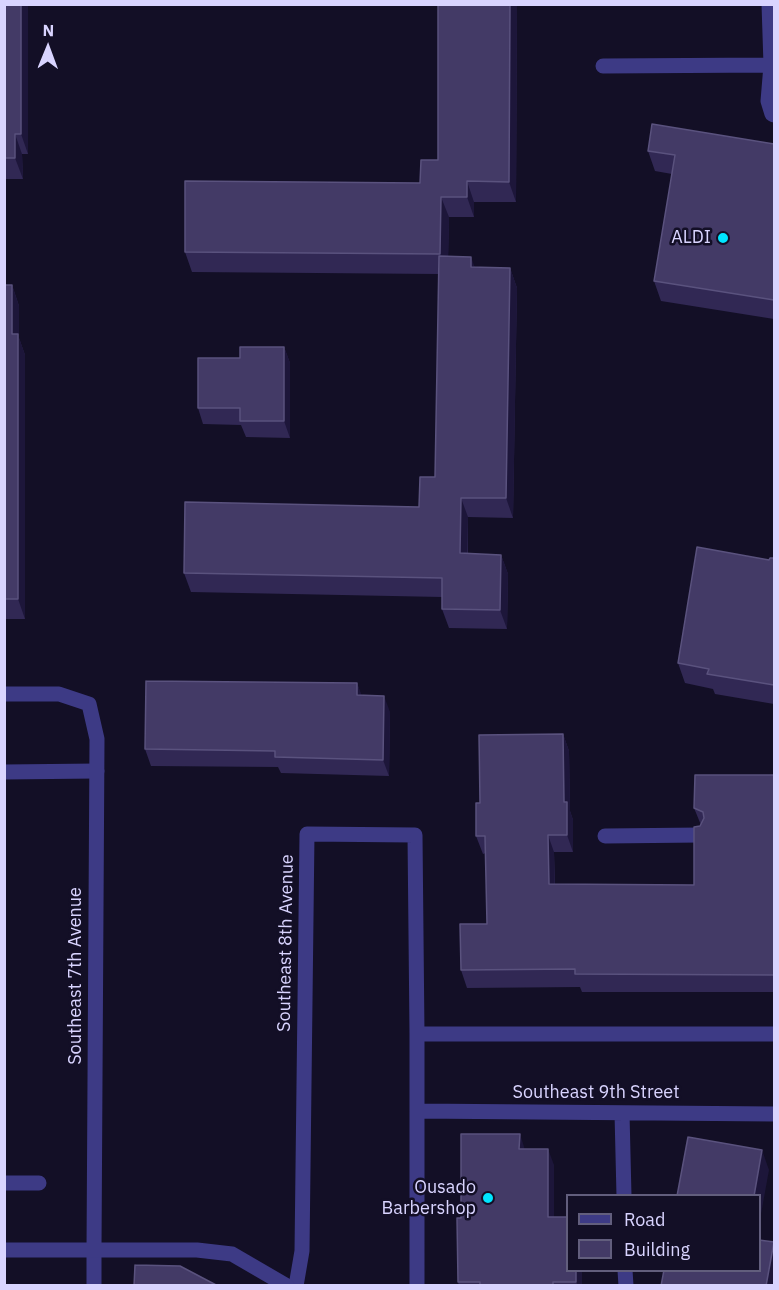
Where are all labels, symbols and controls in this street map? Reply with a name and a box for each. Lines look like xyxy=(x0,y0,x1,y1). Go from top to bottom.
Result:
north arrow xyxy=(18,18,78,78)
text: N xyxy=(42,20,54,40)
place label: ALDI xyxy=(671,227,711,249)
marker: ALDI xyxy=(716,231,730,245)
street label: Southeast 8th Avenue xyxy=(274,854,298,1032)
street label: Southeast 7th Avenue xyxy=(65,887,87,1065)
street label: Southeast 9th Street xyxy=(513,1082,679,1104)
place label: Ousado Barbershop xyxy=(382,1177,476,1220)
marker: Ousado Barbershop xyxy=(481,1191,495,1205)
legend xyxy=(566,1194,761,1272)
text: Road xyxy=(624,1208,665,1231)
text: Building xyxy=(624,1238,690,1261)

